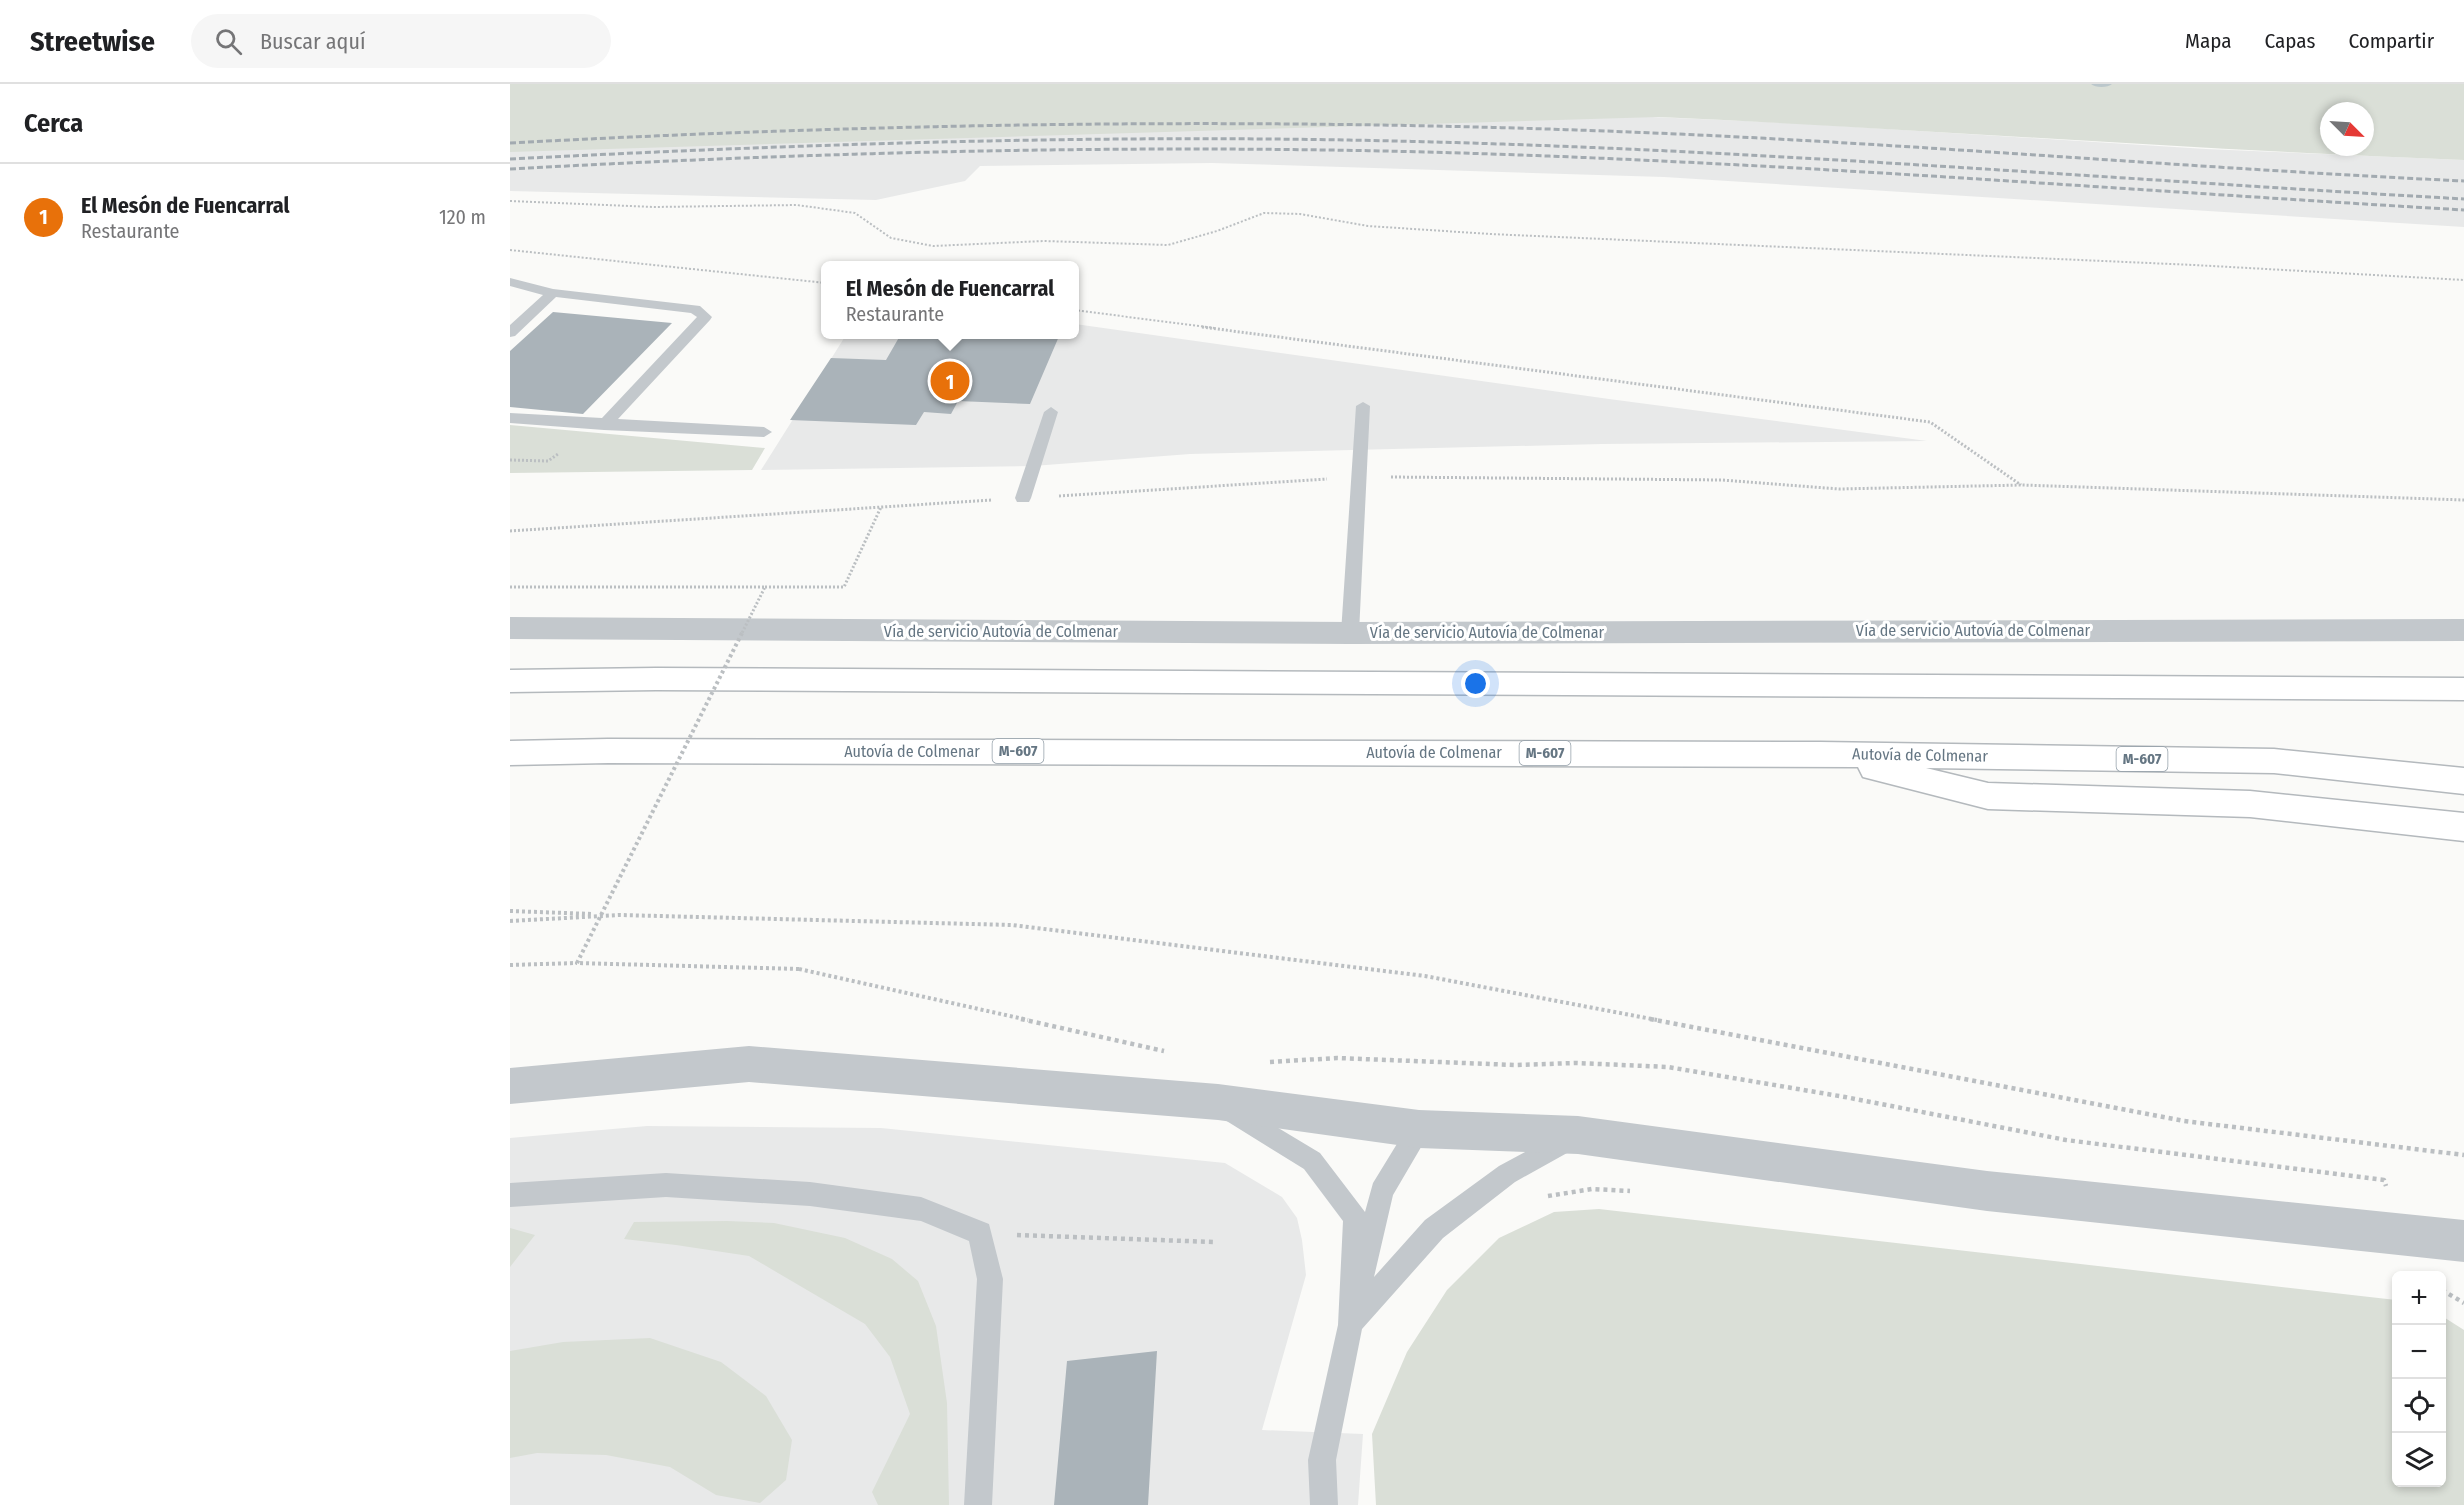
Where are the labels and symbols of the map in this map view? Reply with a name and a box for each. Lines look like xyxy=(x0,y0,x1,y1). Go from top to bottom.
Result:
north arrow xyxy=(2320,102,2374,156)
pin: 1 xyxy=(930,358,970,404)
street label: Vía de servicio Autovía de Colmenar xyxy=(1856,621,2091,640)
street label: Vía de servicio Autovía de Colmenar xyxy=(884,622,1119,641)
street label: Vía de servicio Autovía de Colmenar xyxy=(1370,623,1605,642)
your location xyxy=(1461,669,1490,698)
road number: M-607 xyxy=(992,739,1044,763)
road number: M-607 xyxy=(1520,741,1570,765)
street label: Autovía de Colmenar xyxy=(844,742,980,761)
street label: Autovía de Colmenar xyxy=(1366,743,1502,762)
street label: Autovía de Colmenar xyxy=(1852,744,1988,766)
road number: M-607 xyxy=(2116,747,2168,771)

